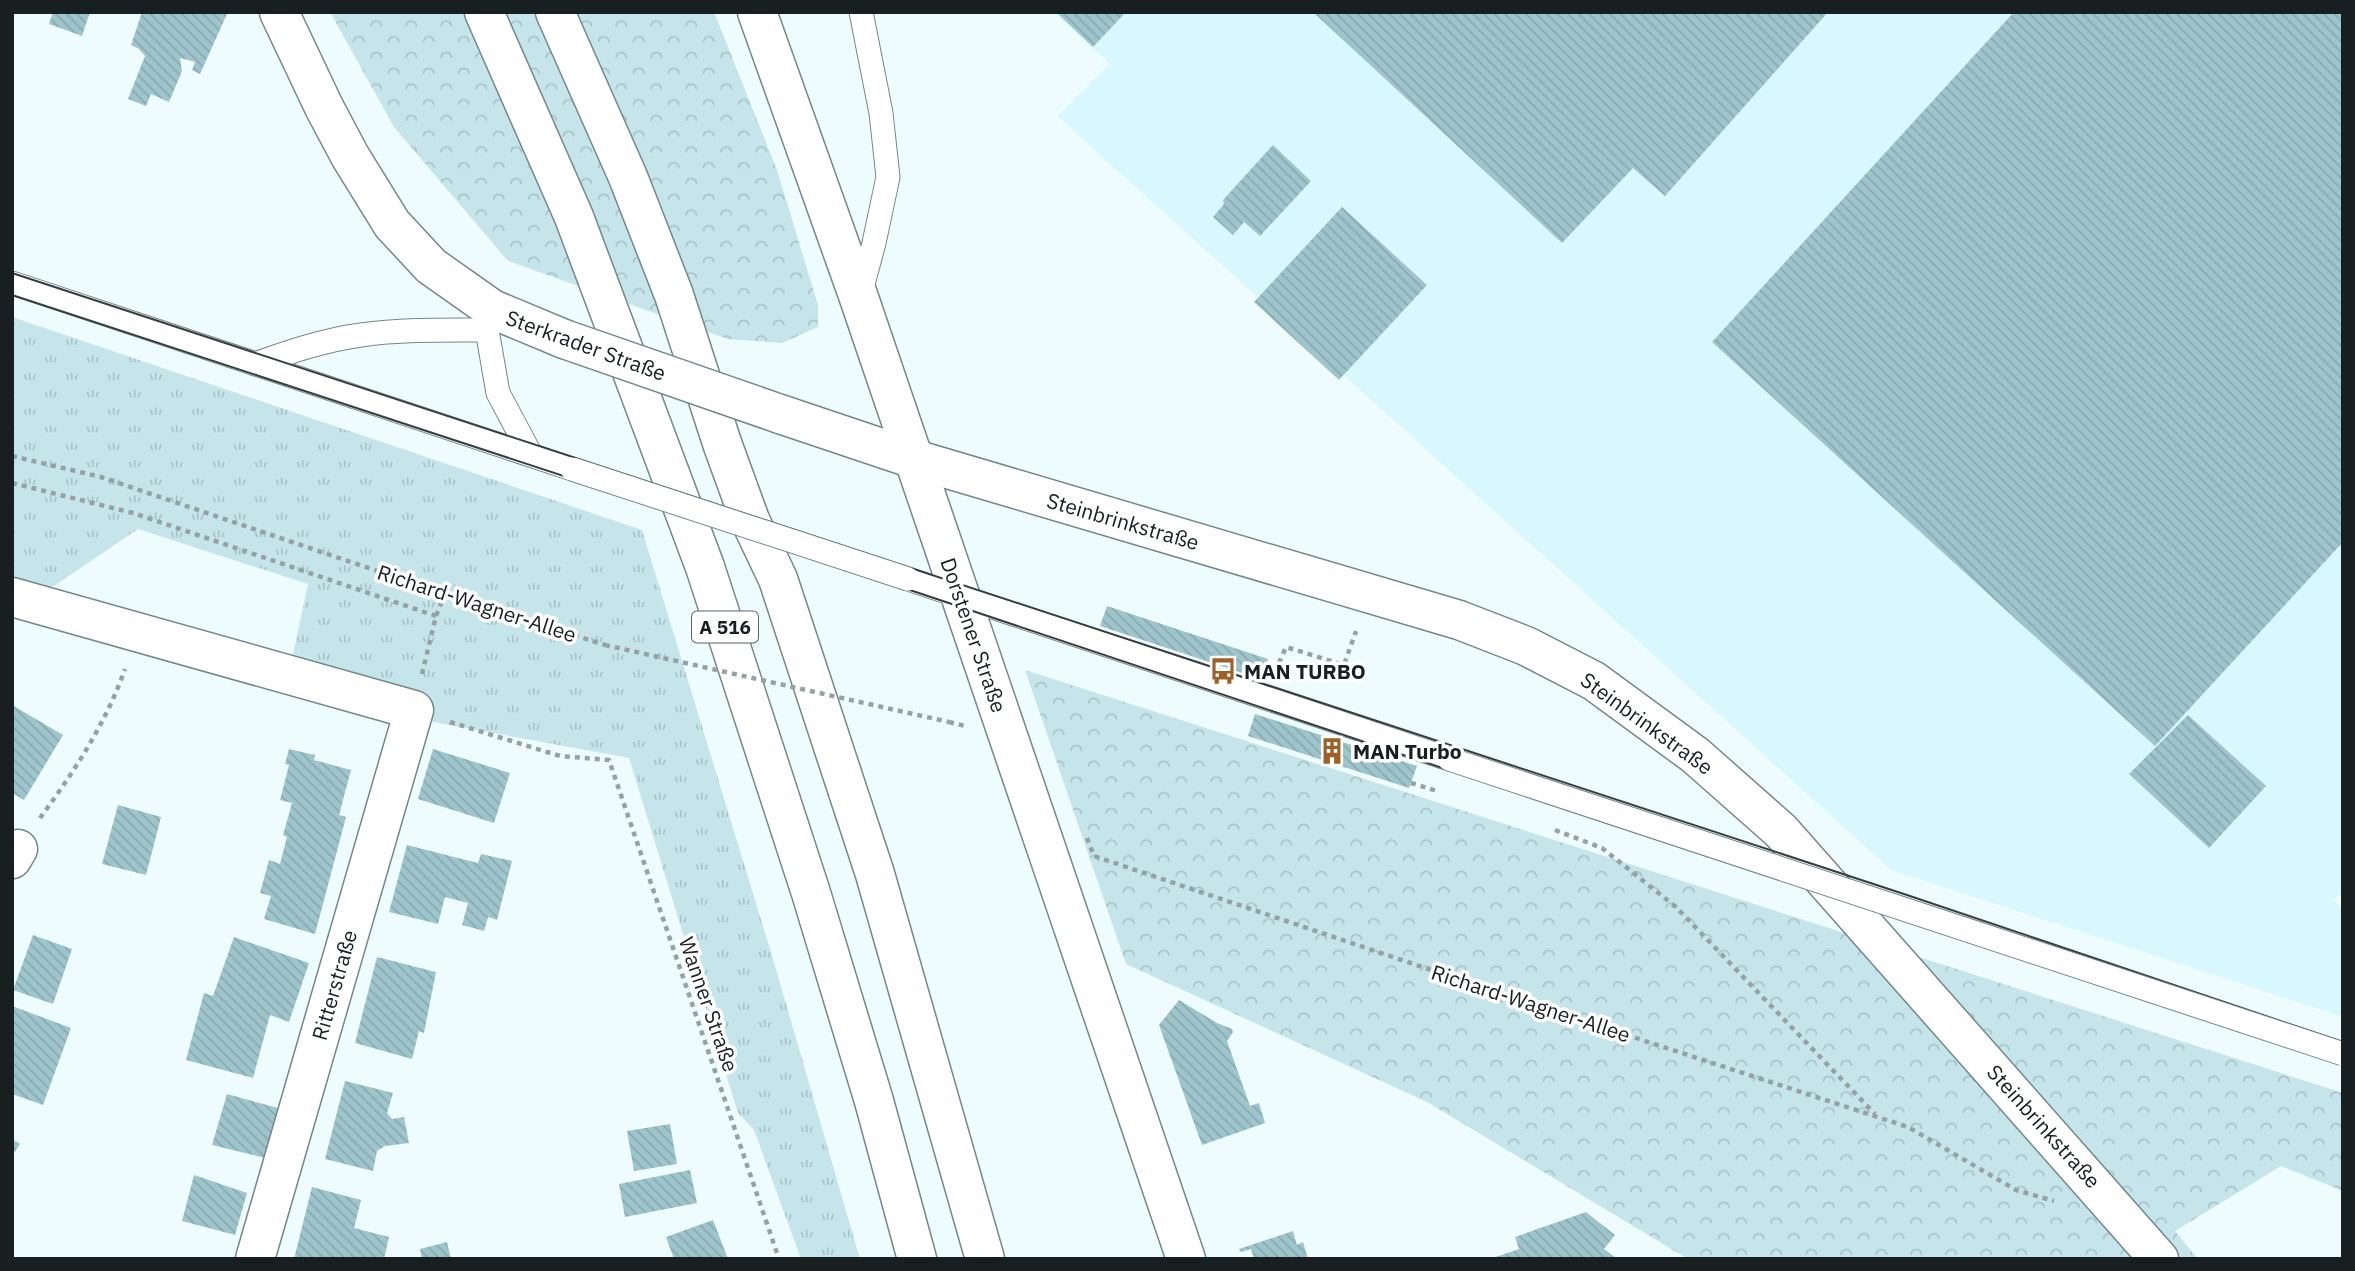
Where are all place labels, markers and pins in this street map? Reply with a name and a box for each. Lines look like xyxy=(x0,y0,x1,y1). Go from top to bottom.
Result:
bus stop icon: MAN TURBO xyxy=(1208,656,1238,686)
place label: MAN TURBO xyxy=(1244,657,1366,685)
building icon: MAN Turbo xyxy=(1317,736,1347,766)
place label: MAN Turbo xyxy=(1353,737,1462,765)

